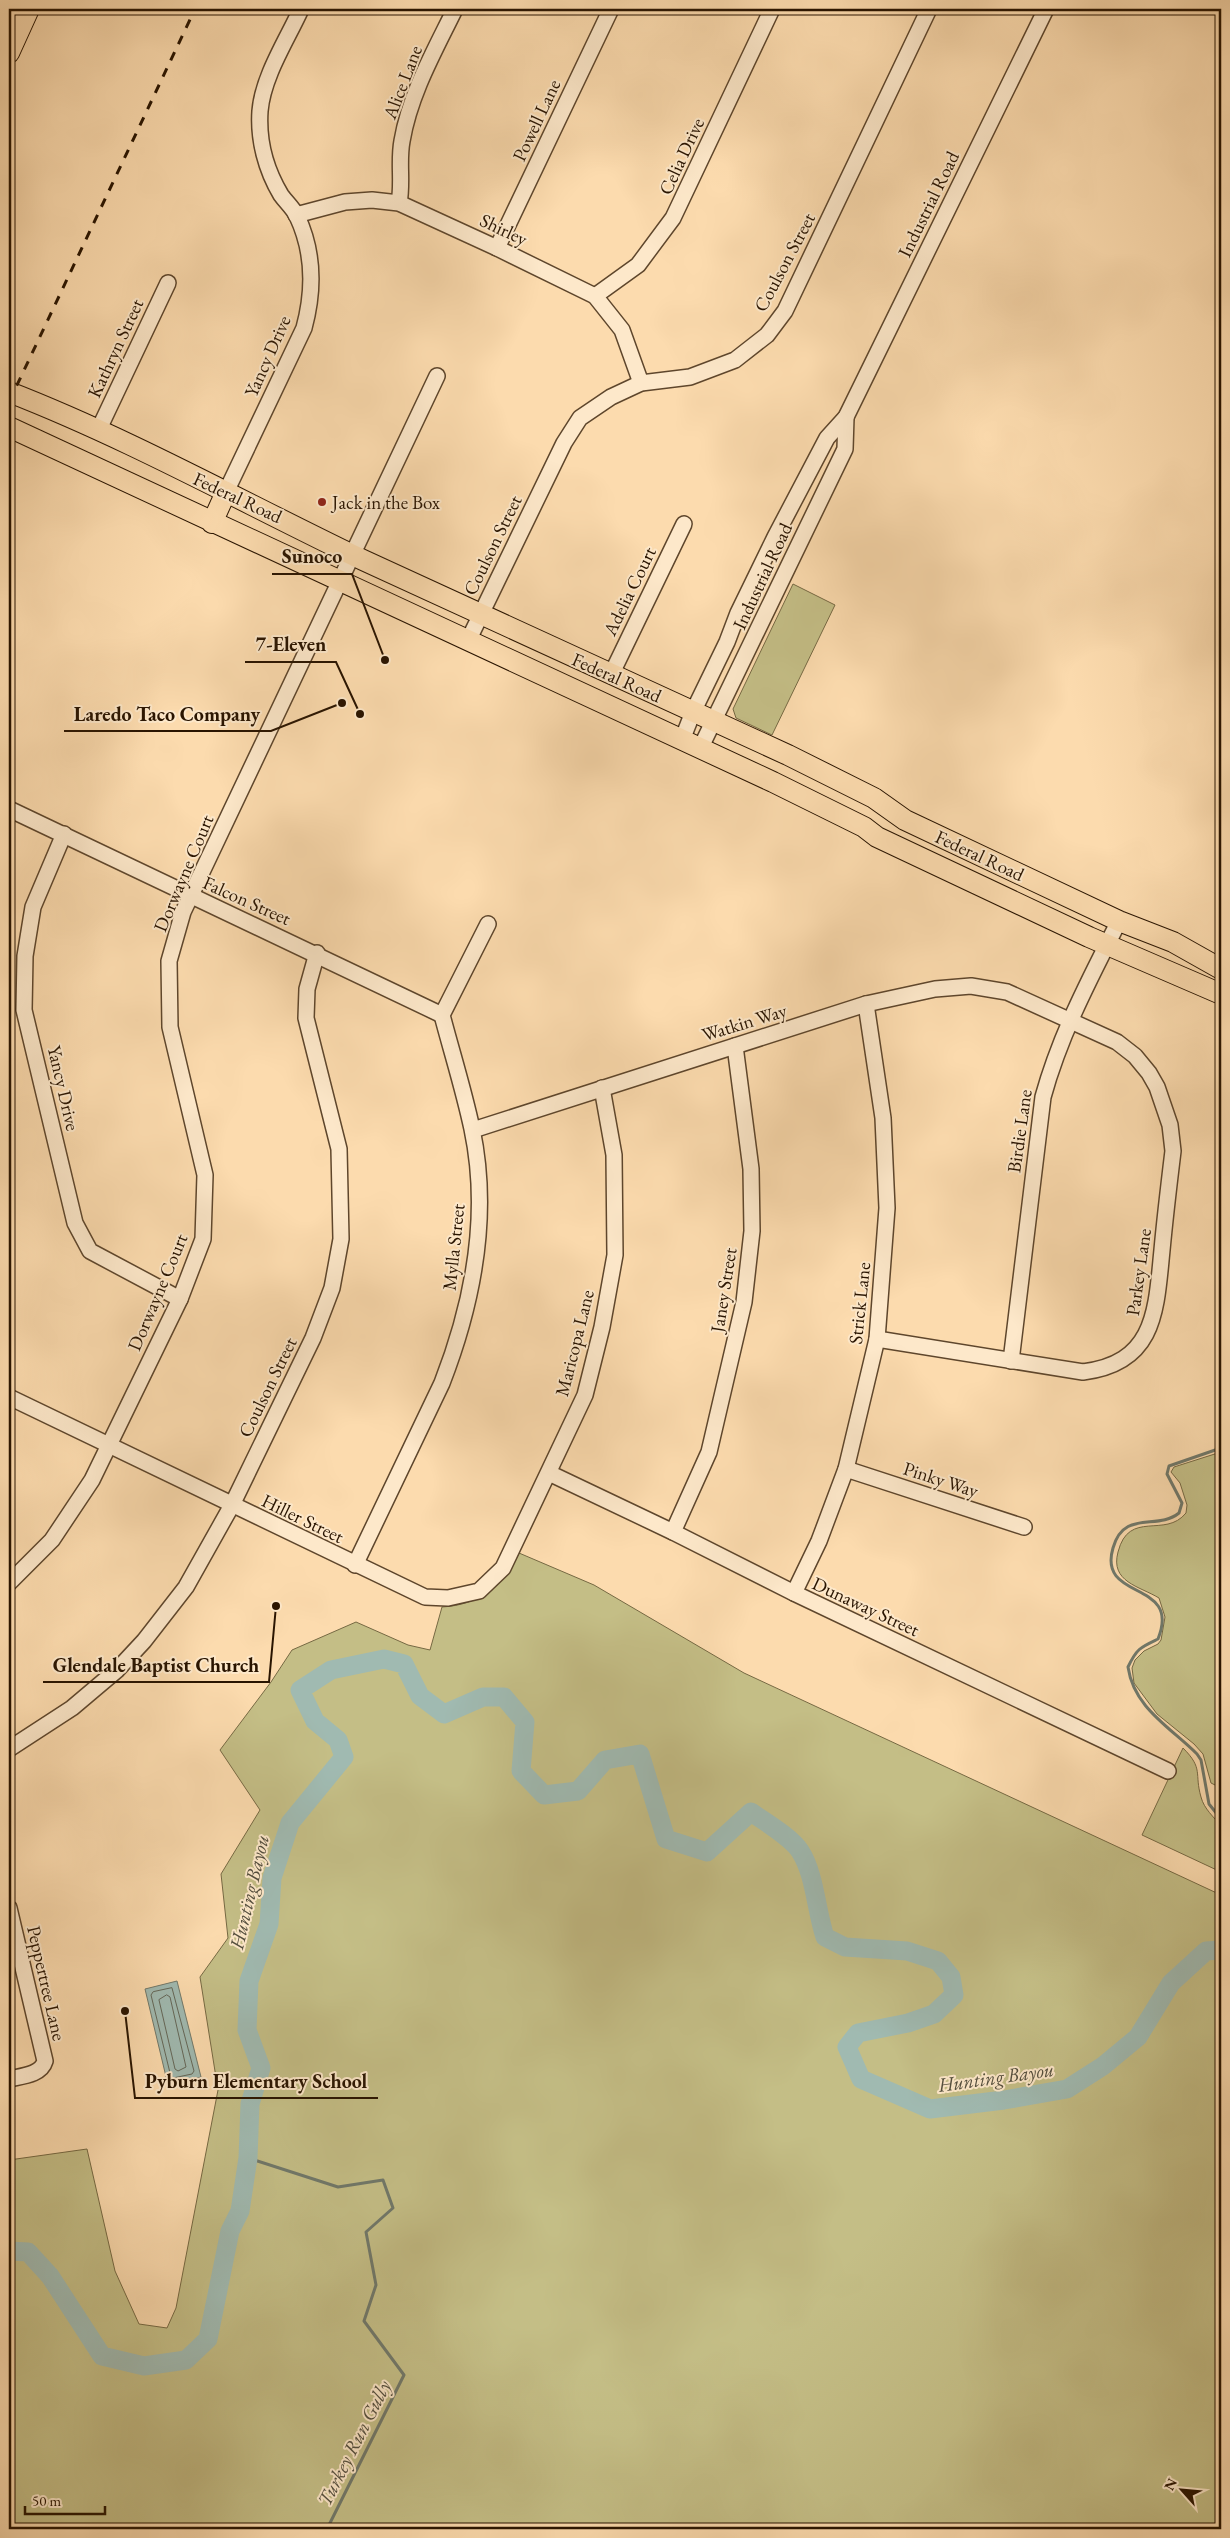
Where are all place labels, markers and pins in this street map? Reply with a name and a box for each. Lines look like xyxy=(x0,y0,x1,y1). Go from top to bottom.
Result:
place label: Jack in the Box xyxy=(330,490,441,515)
marker: Jack in the Box xyxy=(316,496,328,508)
callout: Sunoco xyxy=(272,539,352,574)
callout: 7-Eleven xyxy=(245,627,336,662)
callout: Laredo Taco Company xyxy=(64,696,271,731)
callout: Glendale Baptist Church xyxy=(43,1647,269,1682)
callout: Pyburn Elementary School xyxy=(135,2063,378,2098)

